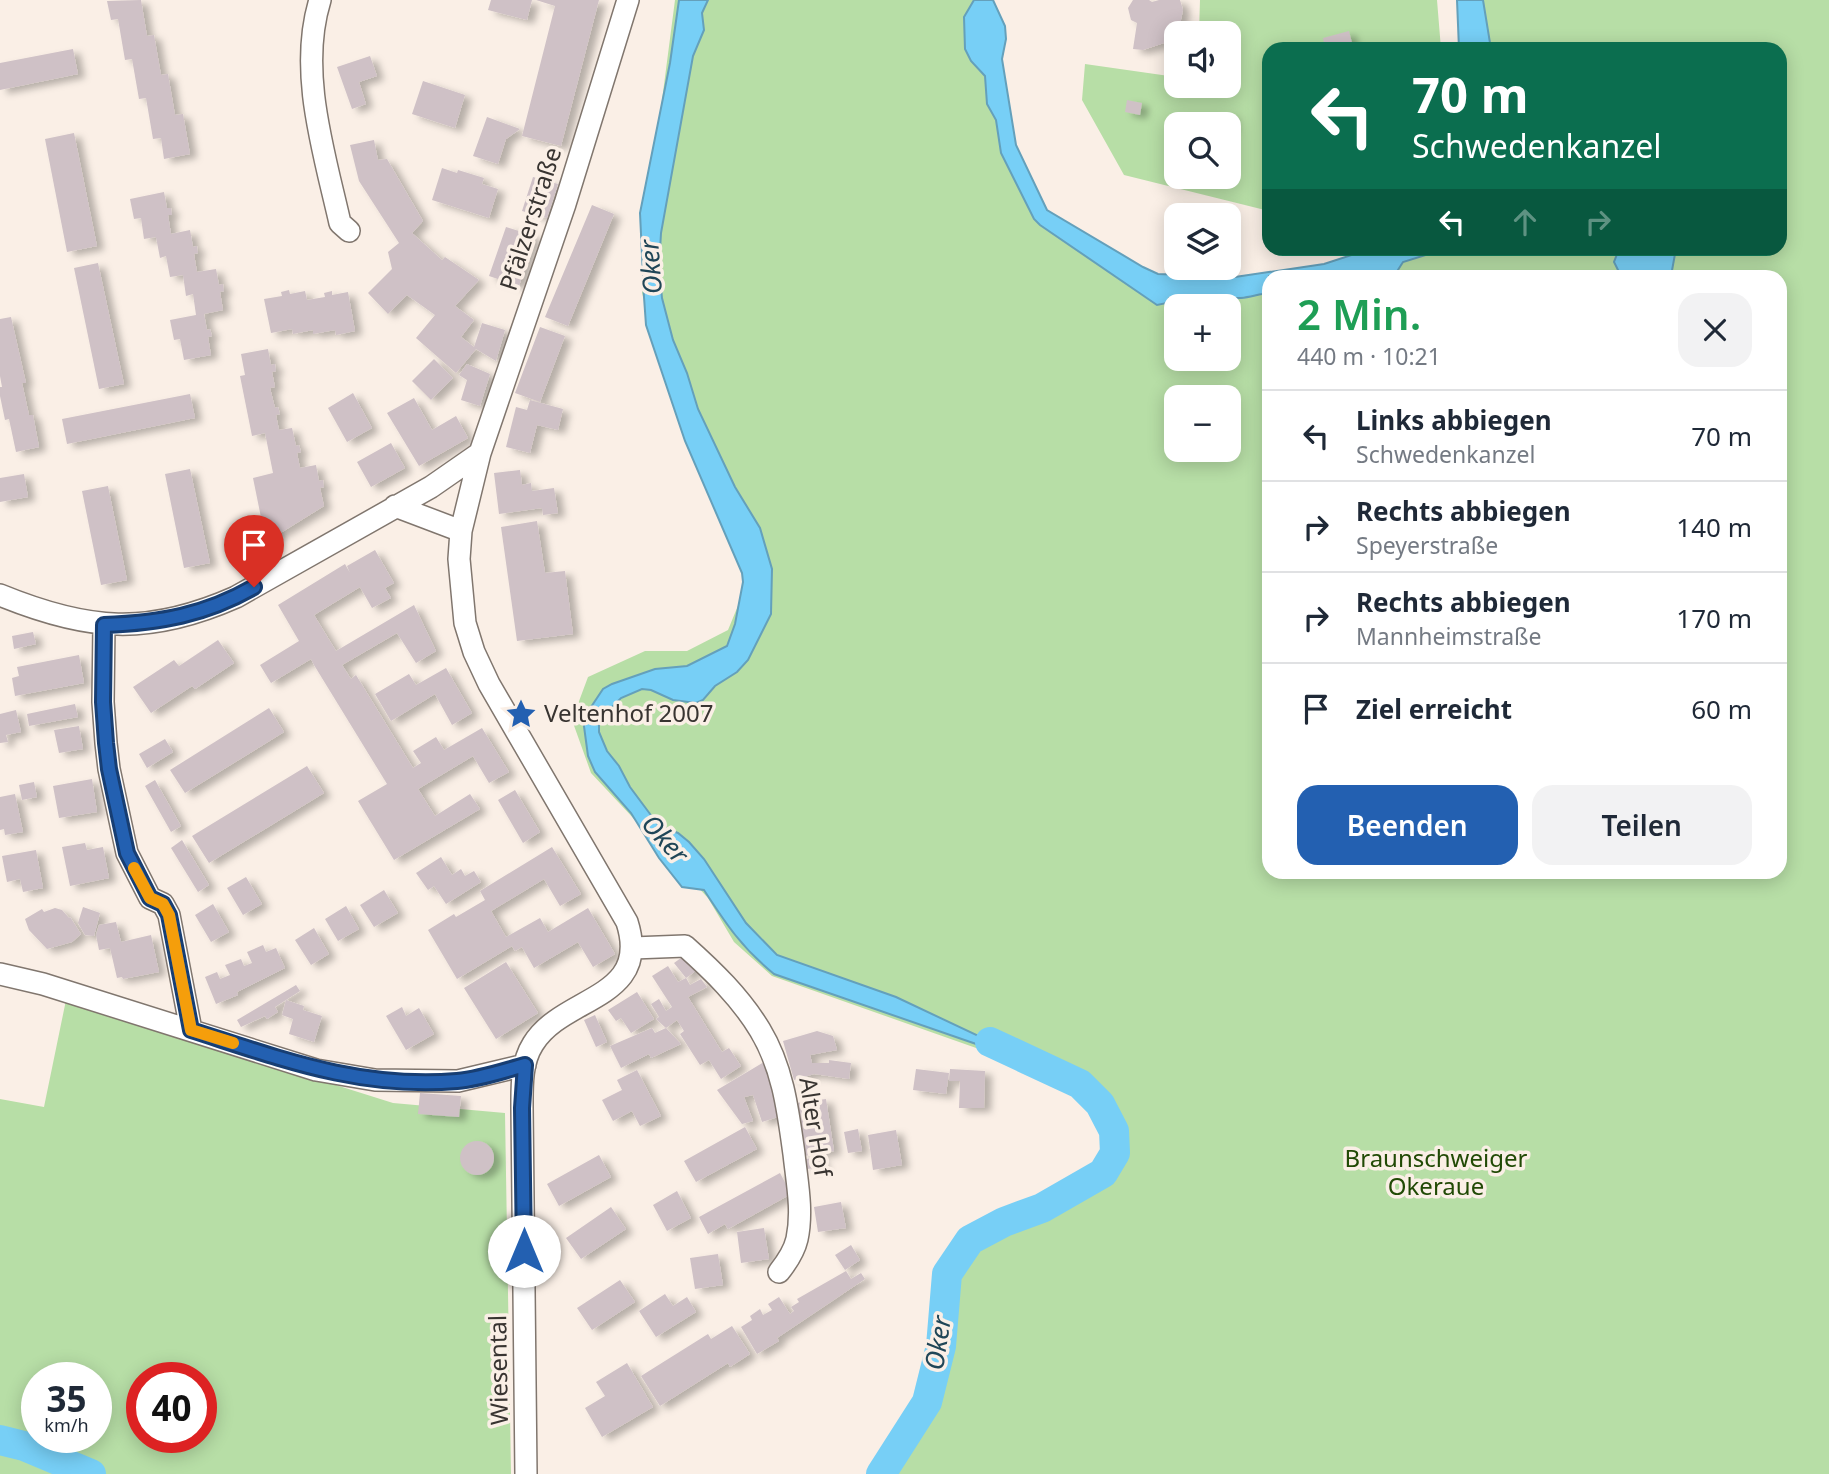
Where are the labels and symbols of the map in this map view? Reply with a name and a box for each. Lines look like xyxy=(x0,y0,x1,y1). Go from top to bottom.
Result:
street label: Pfälzerstraße xyxy=(491,143,568,294)
water label: Oker xyxy=(630,237,670,295)
pin xyxy=(224,515,284,587)
place label: Veltenhof 2007 xyxy=(544,696,713,729)
place icon: Veltenhof 2007 xyxy=(504,697,538,731)
water label: Oker xyxy=(634,806,698,872)
street label: Alter Hof xyxy=(792,1075,841,1181)
park label: Braunschweiger Okeraue xyxy=(1345,1141,1527,1202)
position arrow xyxy=(487,1214,561,1288)
water label: Oker xyxy=(915,1312,959,1373)
street label: Wiesental xyxy=(480,1315,515,1425)
speed limit sign: 40 xyxy=(126,1362,217,1453)

